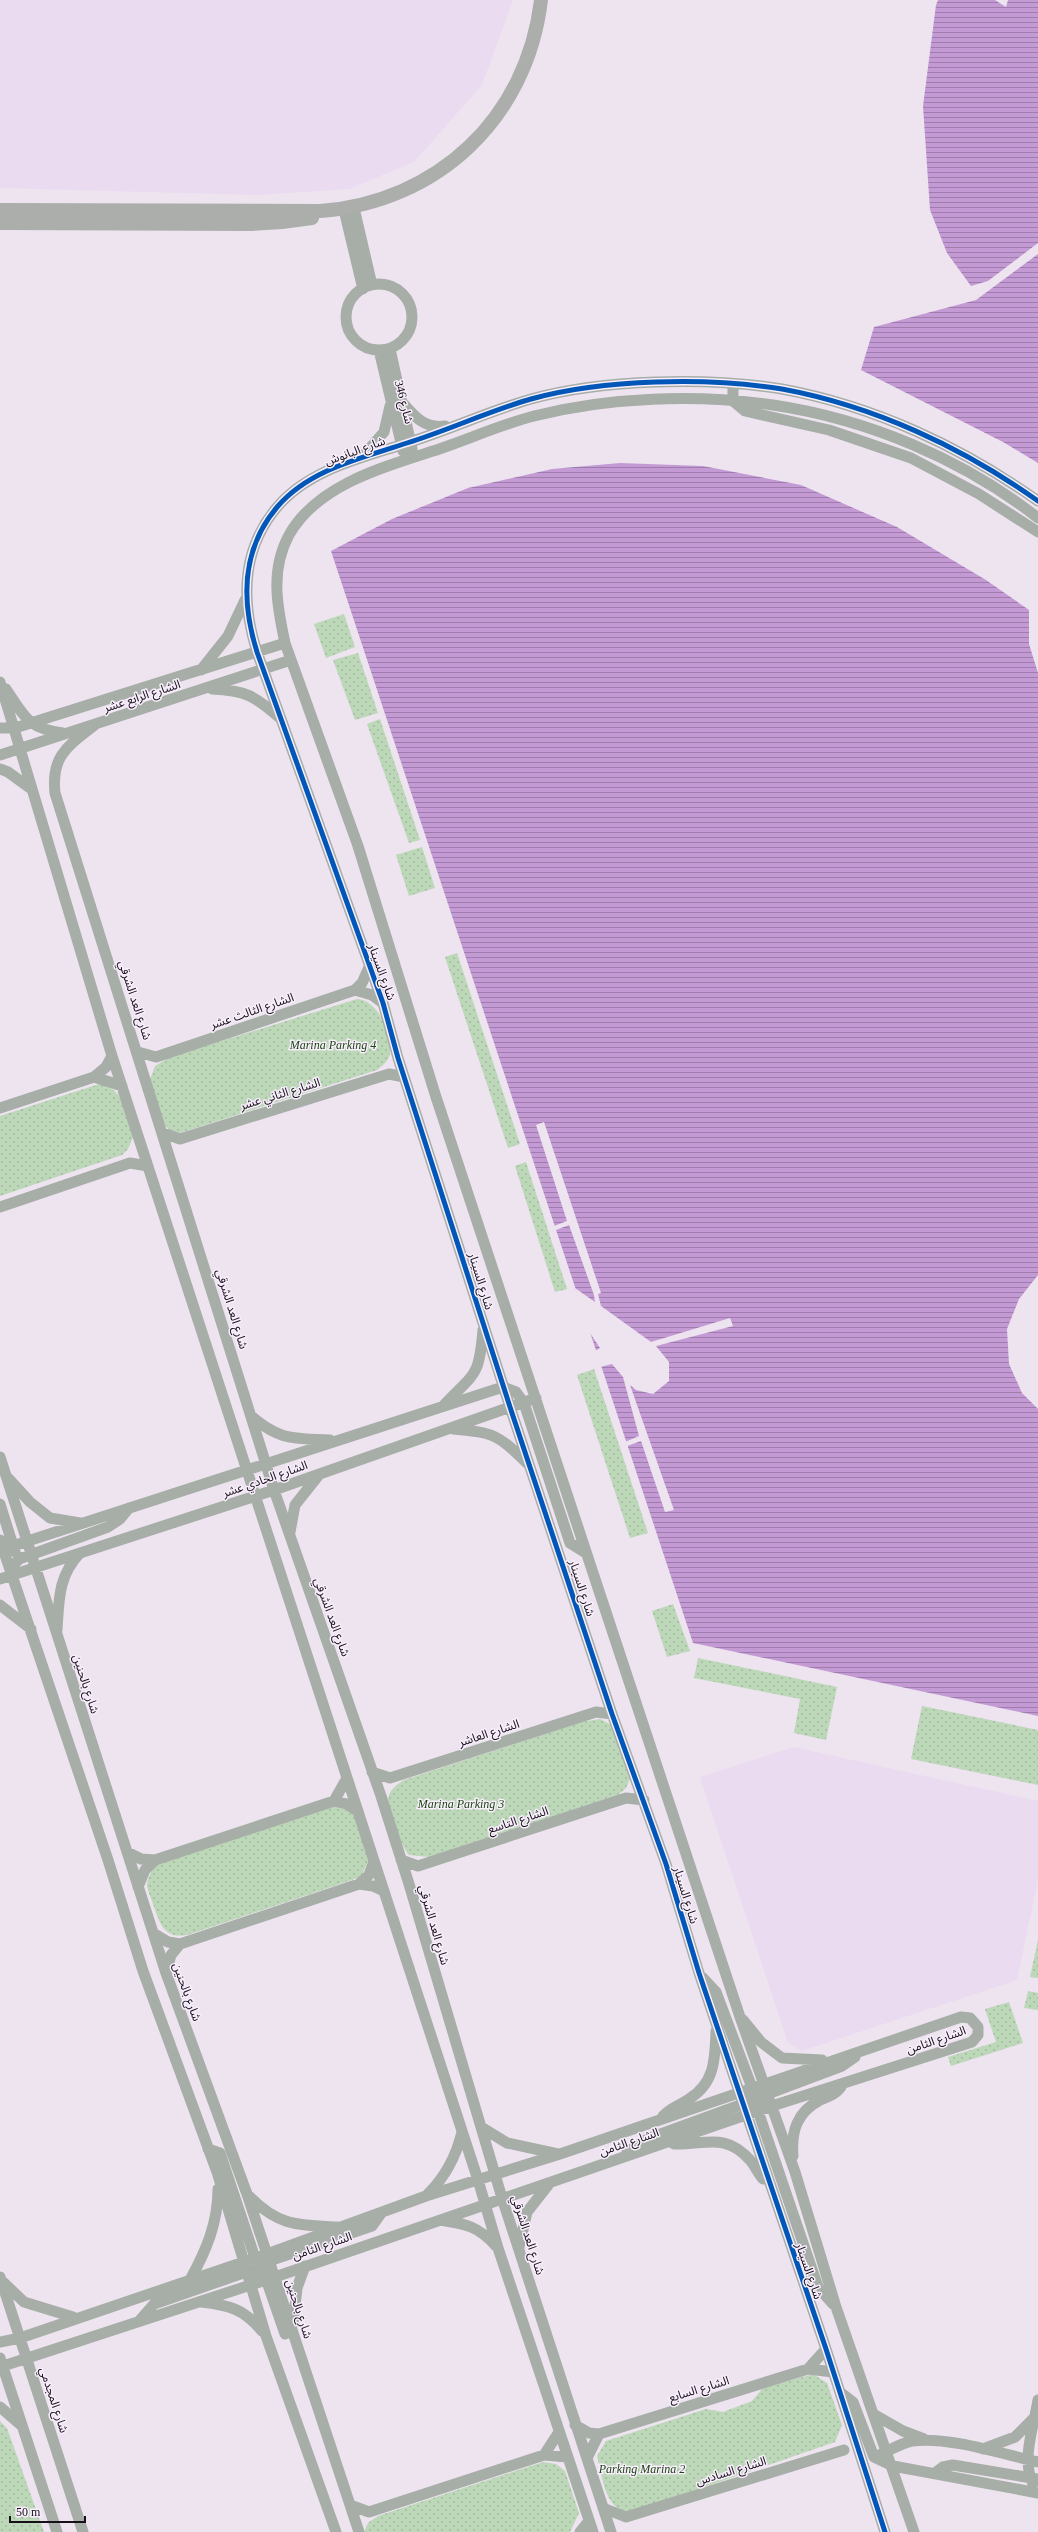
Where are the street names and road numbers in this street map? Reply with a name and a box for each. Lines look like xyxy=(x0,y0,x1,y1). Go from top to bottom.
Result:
street label: شارع 346 xyxy=(390,379,416,426)
street label: شارع البانوش xyxy=(323,434,388,470)
street label: الشارع الرابع عشر xyxy=(101,677,183,717)
street label: شارع السينار xyxy=(363,941,399,1003)
street label: شارع العد الشرقي xyxy=(113,958,154,1042)
street label: الشارع الثالث عشر xyxy=(207,990,296,1034)
street label: الشارع الثاني عشر xyxy=(237,1075,323,1116)
street label: شارع السينار xyxy=(463,1250,496,1312)
street label: شارع العد الشرقي xyxy=(211,1267,251,1351)
street label: الشارع الحادي عشر xyxy=(220,1458,310,1503)
street label: شارع السينار xyxy=(564,1557,598,1619)
street label: شارع العد الشرقي xyxy=(309,1576,353,1659)
street label: شارع بالحنين xyxy=(68,1653,102,1716)
street label: الشارع العاشر xyxy=(456,1717,522,1752)
street label: الشارع التاسع xyxy=(486,1804,551,1838)
street label: شارع السينار xyxy=(668,1864,701,1926)
street label: شارع العد الشرقي xyxy=(413,1883,452,1967)
street label: شارع بالحنين xyxy=(168,1961,204,2024)
street label: الشارع الثامن xyxy=(904,2023,968,2059)
street label: الشارع الثامن xyxy=(597,2125,661,2161)
street label: شارع العد الشرقي xyxy=(506,2193,547,2277)
street label: الشارع الثامن xyxy=(290,2229,354,2265)
street label: شارع السينار xyxy=(791,2240,825,2302)
street label: شارع بالحنين xyxy=(281,2278,315,2341)
street label: شارع المجدمي xyxy=(34,2365,71,2436)
street label: الشارع السابع xyxy=(667,2373,732,2407)
street label: الشارع السادس xyxy=(694,2454,769,2490)

